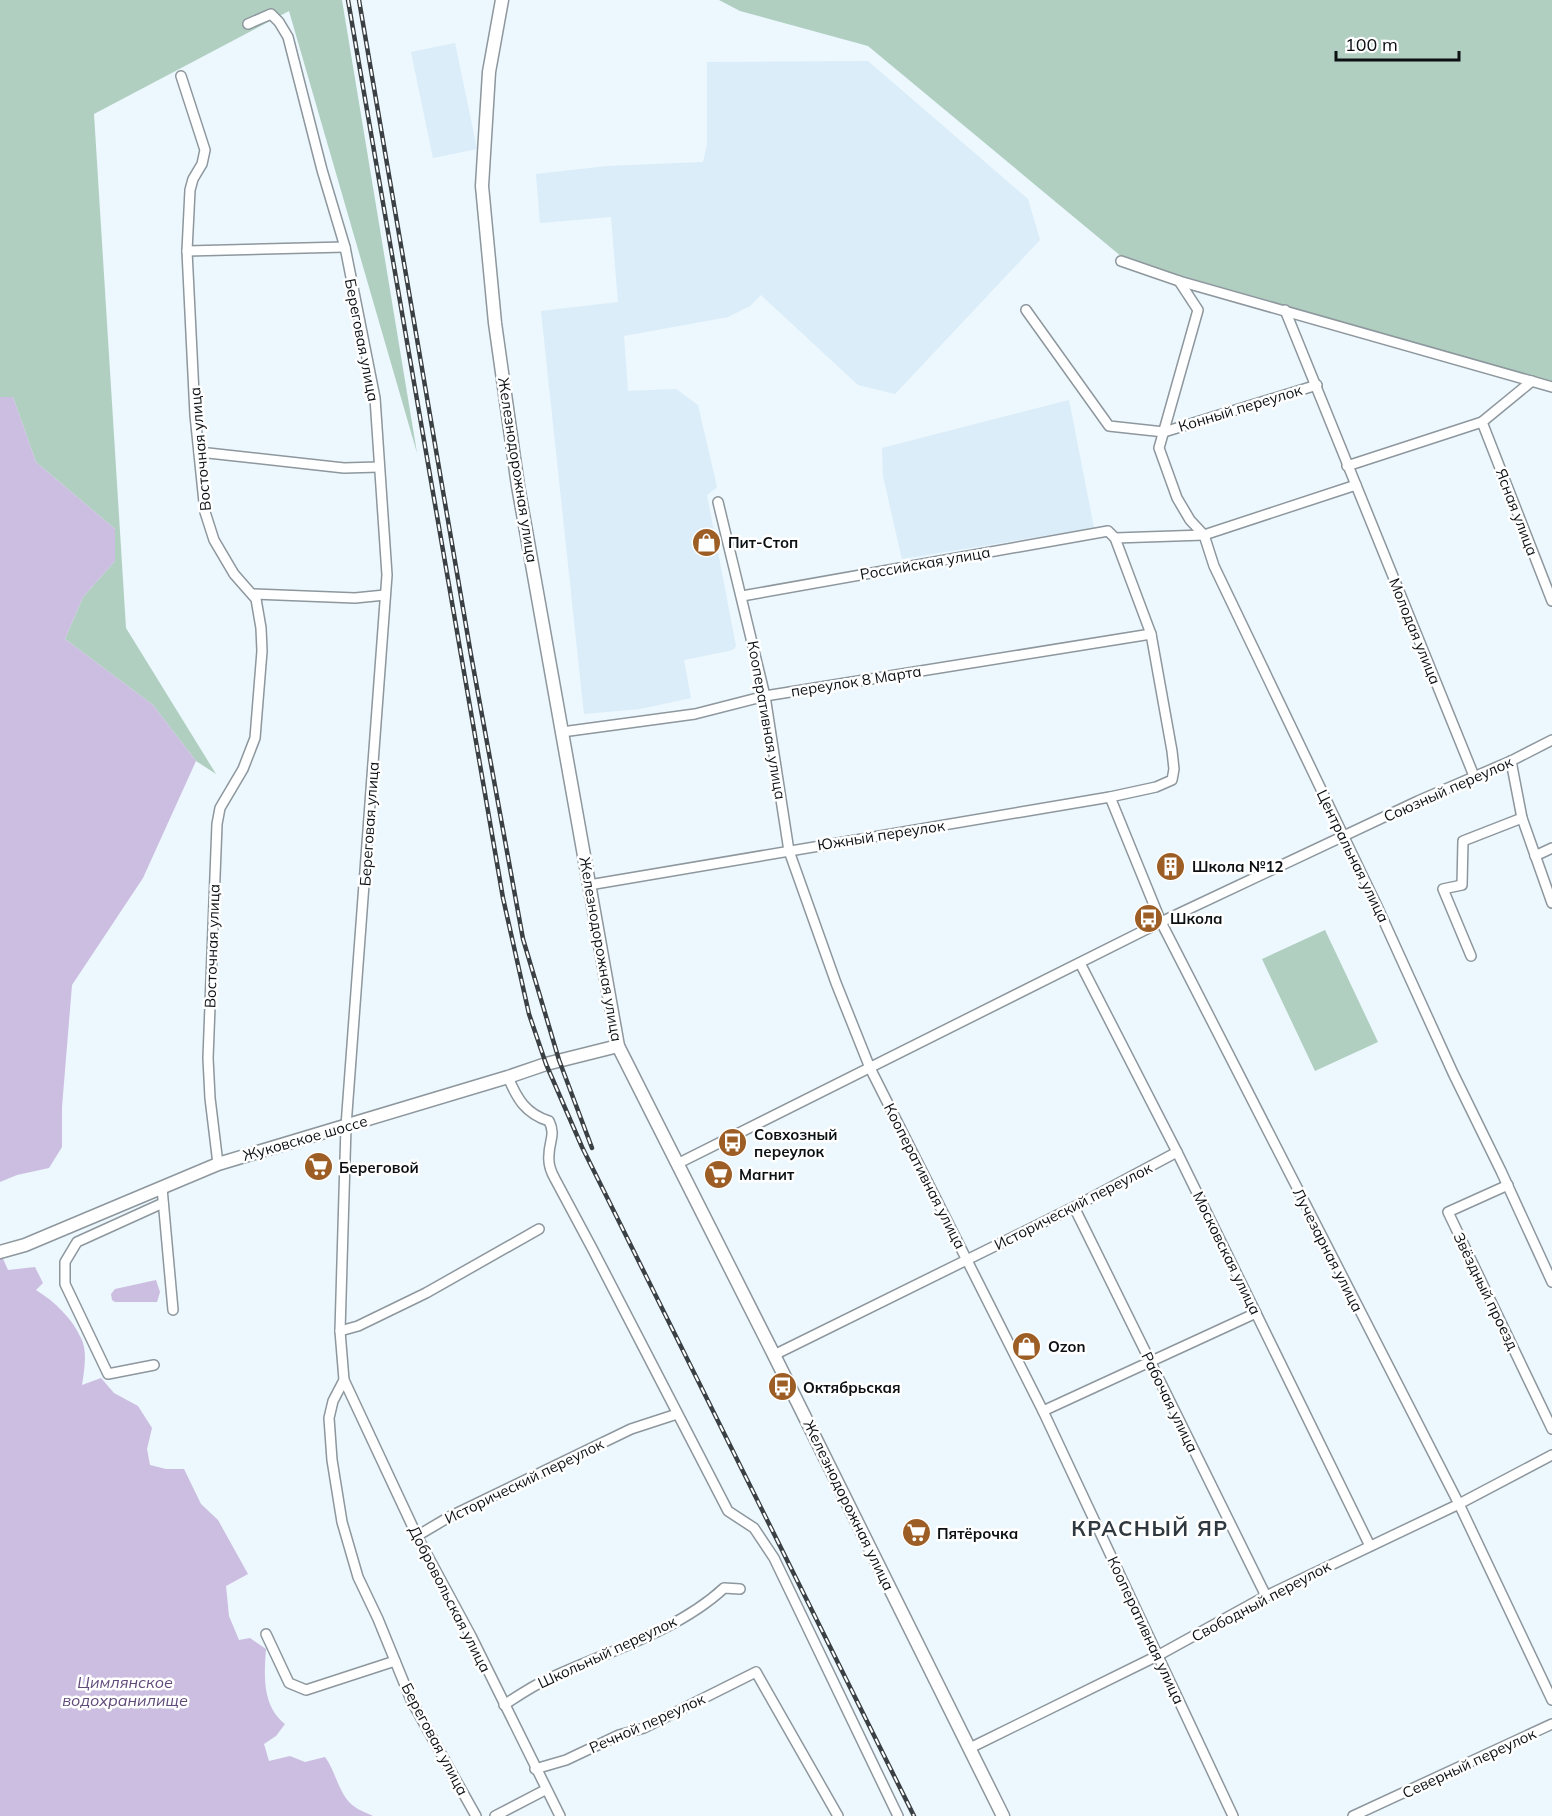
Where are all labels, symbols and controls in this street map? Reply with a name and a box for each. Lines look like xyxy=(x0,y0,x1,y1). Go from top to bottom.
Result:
scale bar xyxy=(1336,24,1459,62)
text: 100 m xyxy=(1345,33,1398,56)
street label: Береговая улица xyxy=(341,277,383,403)
street label: Железнодорожная улица xyxy=(494,376,542,564)
street label: Конный переулок xyxy=(1176,380,1305,436)
street label: Восточная улица xyxy=(185,386,215,512)
street label: Ясная улица xyxy=(1492,466,1542,558)
shop icon: Пит-Стоп xyxy=(691,526,723,558)
place label: Пит-Стоп xyxy=(728,533,798,552)
street label: Российская улица xyxy=(858,542,992,584)
street label: Молодая улица xyxy=(1385,575,1445,687)
street label: Кооперативная улица xyxy=(744,639,790,801)
street label: переулок 8 Марта xyxy=(789,661,923,701)
street label: Союзный переулок xyxy=(1381,752,1516,826)
street label: Береговая улица xyxy=(355,761,383,887)
street label: Центральная улица xyxy=(1313,786,1393,926)
street label: Южный переулок xyxy=(816,815,947,854)
building icon: Школа №12 xyxy=(1155,850,1187,882)
street label: Железнодорожная улица xyxy=(575,855,627,1043)
place label: Школа №12 xyxy=(1192,857,1283,876)
street label: Восточная улица xyxy=(200,883,224,1009)
bus stop icon: Школа xyxy=(1133,902,1165,934)
place label: Школа xyxy=(1170,909,1223,928)
street label: Кооперативная улица xyxy=(880,1100,970,1252)
street label: Жуковское шоссе xyxy=(240,1111,370,1165)
place label: Совхозный переулок xyxy=(754,1125,838,1161)
bus stop icon: Совхозный переулок xyxy=(717,1127,749,1159)
supermarket icon: Береговой xyxy=(302,1151,334,1183)
place label: Береговой xyxy=(339,1158,419,1177)
supermarket icon: Магнит xyxy=(702,1158,734,1190)
street label: Исторический переулок xyxy=(991,1158,1156,1254)
place label: Магнит xyxy=(739,1165,795,1184)
street label: Лучезарная улица xyxy=(1289,1185,1367,1315)
street label: Московская улица xyxy=(1189,1188,1265,1318)
street label: Звёздный проезд xyxy=(1449,1229,1523,1353)
shop icon: Ozon xyxy=(1011,1330,1043,1362)
place label: Ozon xyxy=(1048,1337,1085,1356)
street label: Рабочая улица xyxy=(1137,1349,1203,1455)
bus stop icon: Октябрьская xyxy=(766,1371,798,1403)
place label: Октябрьская xyxy=(803,1378,901,1397)
street label: Железнодорожная улица xyxy=(799,1417,899,1593)
street label: Исторический переулок xyxy=(441,1434,607,1528)
district label: КРАСНЫЙ ЯР xyxy=(1071,1515,1229,1541)
supermarket icon: Пятёрочка xyxy=(900,1517,932,1549)
street label: Добровольская улица xyxy=(405,1523,495,1675)
place label: Пятёрочка xyxy=(937,1524,1018,1543)
street label: Кооперативная улица xyxy=(1103,1553,1189,1707)
street label: Свободный переулок xyxy=(1188,1556,1335,1646)
street label: Школьный переулок xyxy=(535,1611,680,1692)
water label: Цимлянское водохранилище xyxy=(62,1672,188,1710)
street label: Береговая улица xyxy=(397,1679,473,1799)
street label: Речной переулок xyxy=(586,1689,709,1757)
street label: Северный переулок xyxy=(1399,1723,1540,1802)

